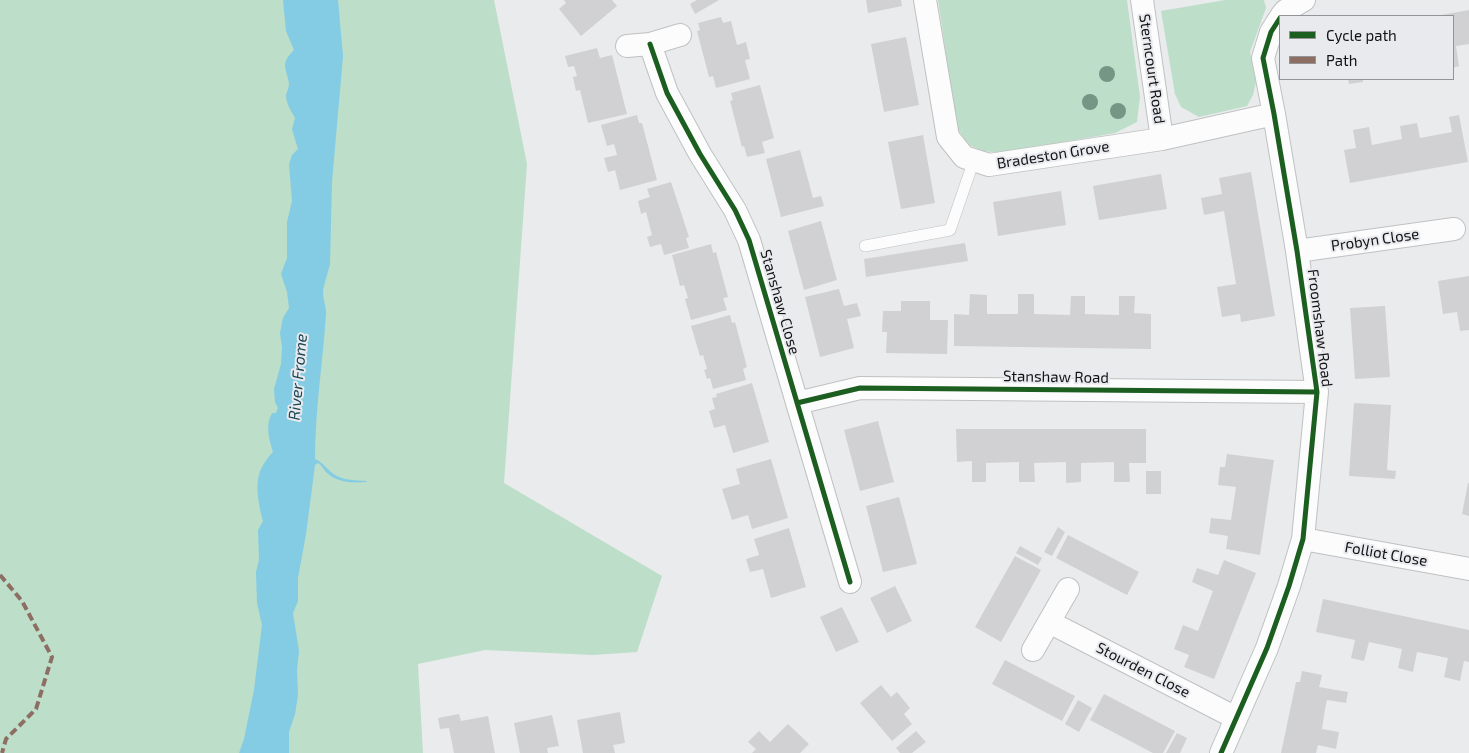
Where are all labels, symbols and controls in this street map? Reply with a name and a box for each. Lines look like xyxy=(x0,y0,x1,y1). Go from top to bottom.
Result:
street label: Sterncourt Road xyxy=(1135,13,1169,125)
legend xyxy=(1279,15,1454,80)
text: Cycle path xyxy=(1326,26,1397,44)
text: Path xyxy=(1326,51,1357,69)
street label: Bradeston Grove xyxy=(995,137,1111,173)
street label: Probyn Close xyxy=(1330,225,1420,255)
street label: Stanshaw Close xyxy=(756,247,804,357)
street label: Froomshaw Road xyxy=(1304,268,1336,388)
water label: River Frome xyxy=(285,333,311,421)
street label: Stanshaw Road xyxy=(1003,367,1109,387)
street label: Folliot Close xyxy=(1343,538,1429,570)
street label: Stourden Close xyxy=(1093,639,1193,701)

